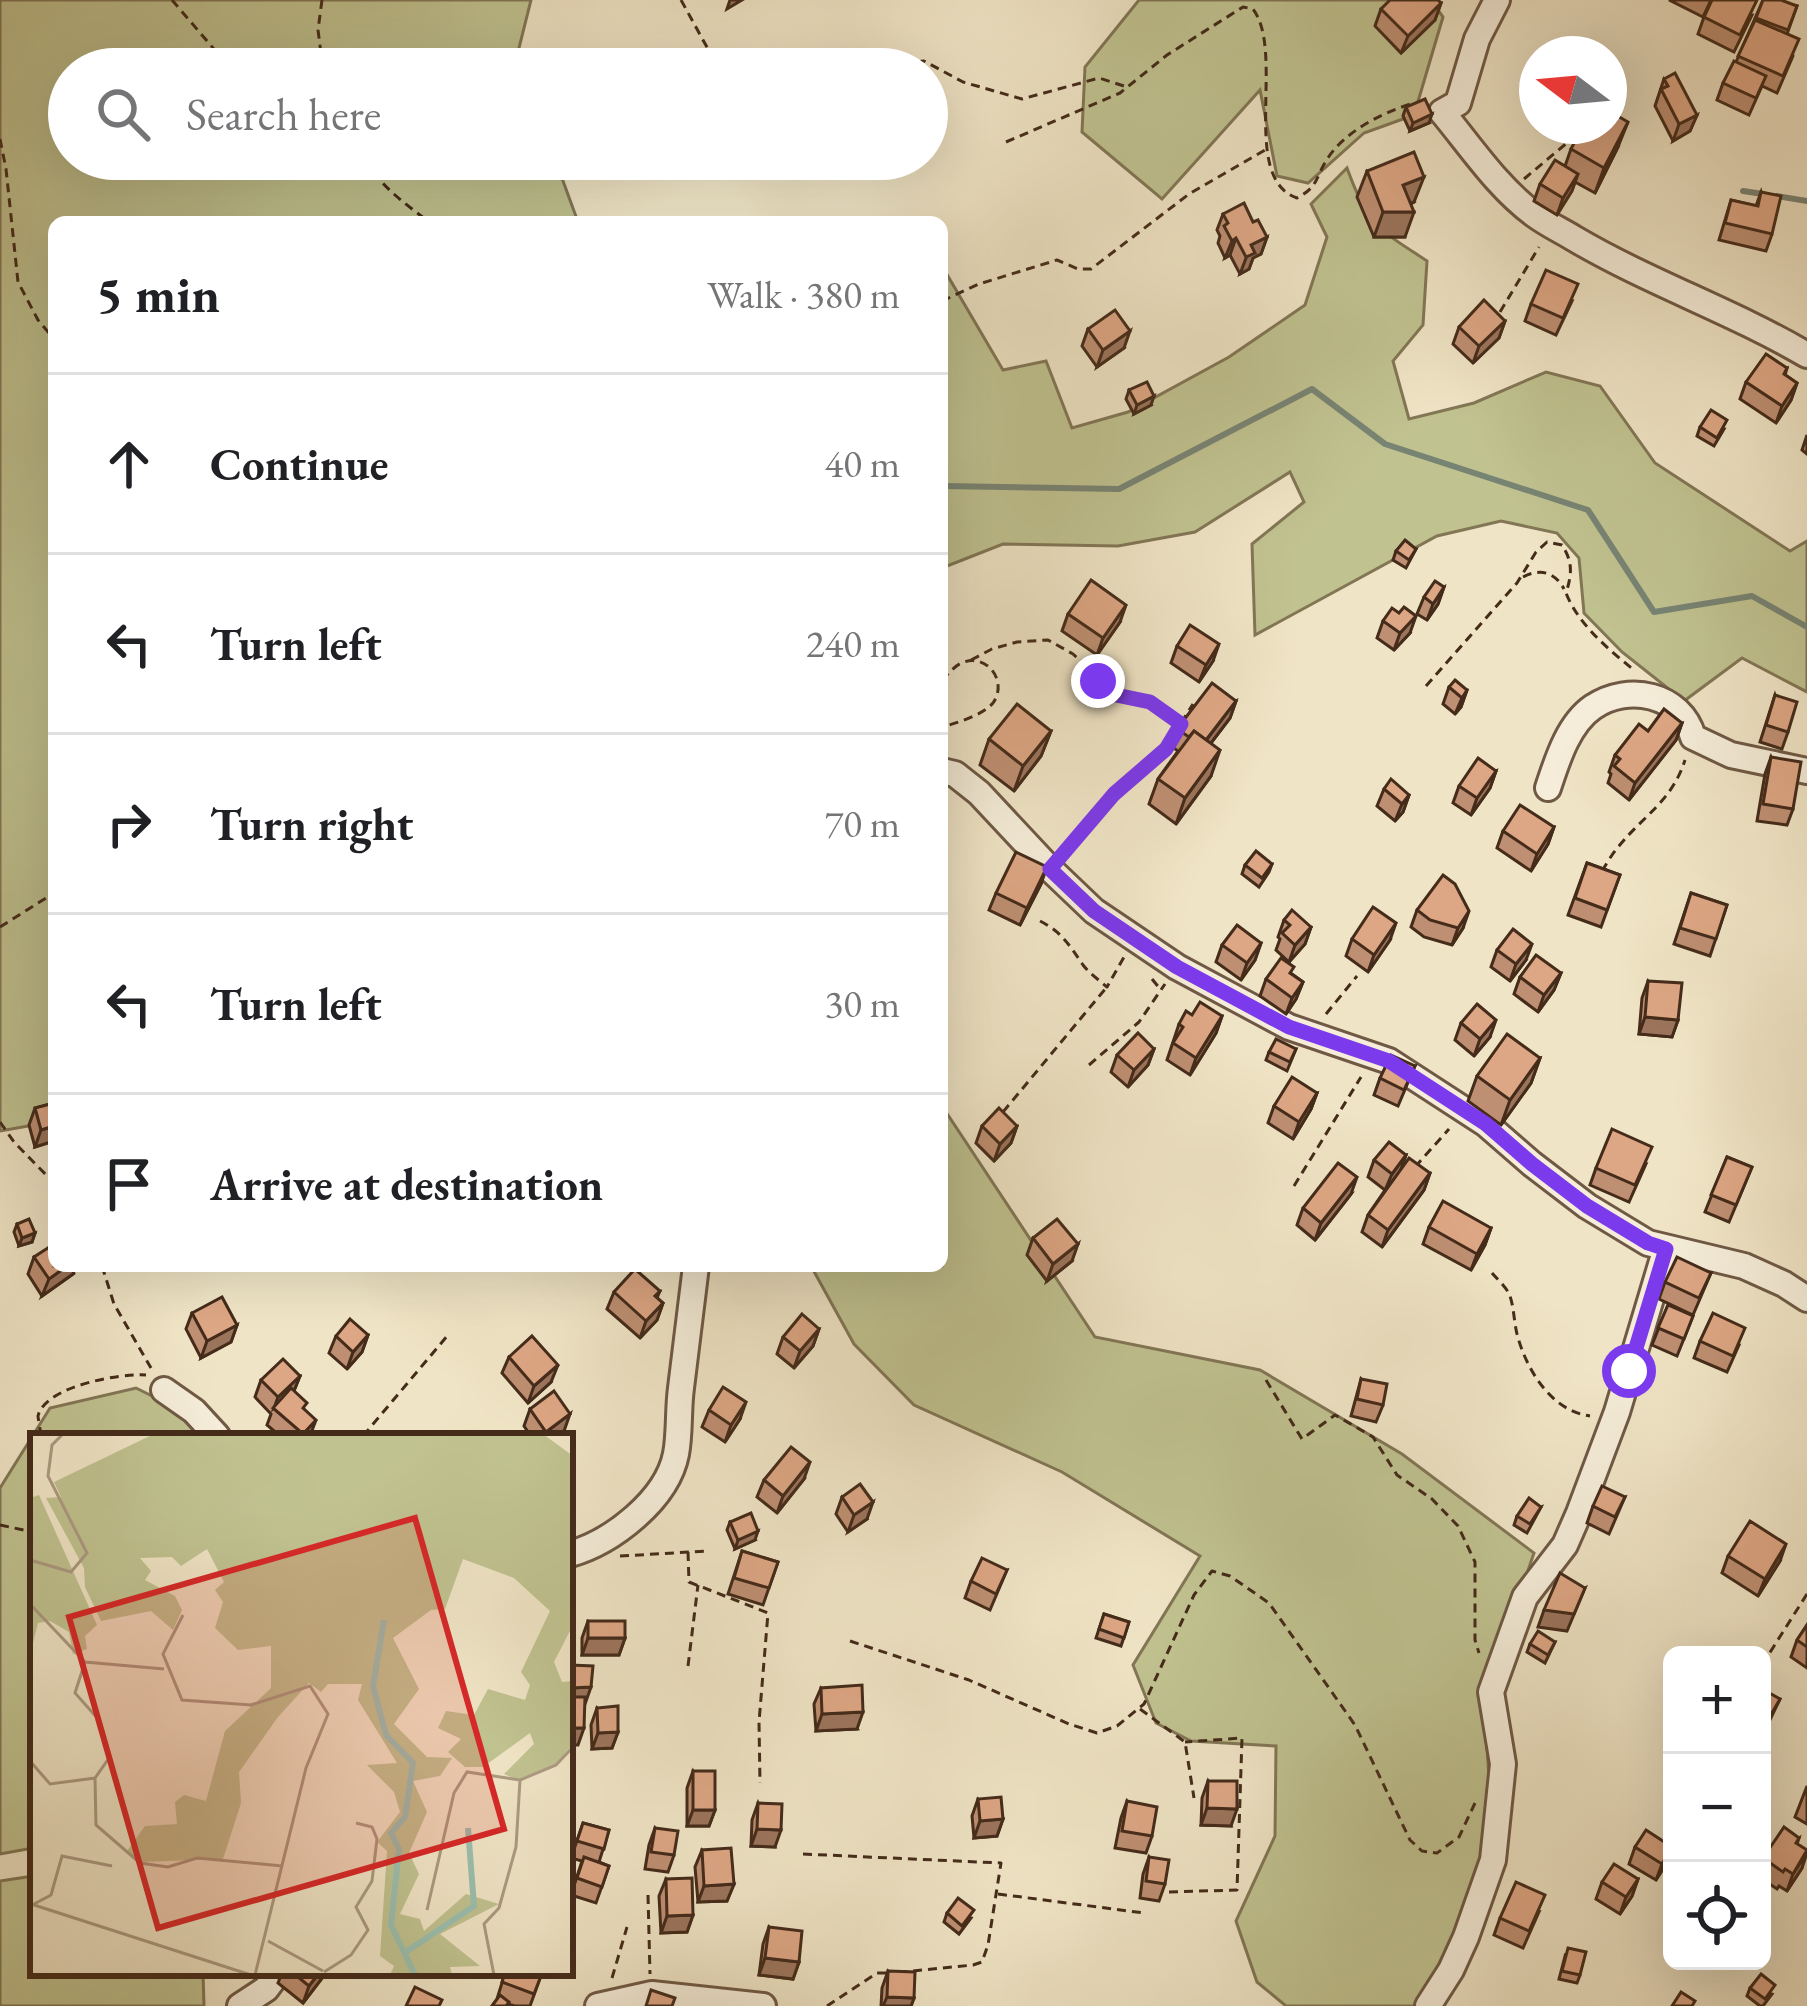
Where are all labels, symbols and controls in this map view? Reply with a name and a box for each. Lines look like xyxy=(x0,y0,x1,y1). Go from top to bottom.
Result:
north arrow xyxy=(1519,36,1627,144)
search box xyxy=(48,48,948,180)
icon: search xyxy=(90,81,156,147)
text: Search here xyxy=(186,85,381,143)
text: 5 min xyxy=(96,261,220,327)
text: Walk · 380 m xyxy=(707,269,900,320)
icon: ahead xyxy=(96,431,162,497)
text: Continue xyxy=(210,435,388,493)
text: 40 m xyxy=(824,438,900,489)
icon: left xyxy=(96,611,162,677)
text: Turn left xyxy=(210,615,382,673)
text: 240 m xyxy=(806,618,900,669)
route end xyxy=(1071,654,1125,708)
icon: right xyxy=(96,791,162,857)
text: Turn right xyxy=(210,795,413,853)
text: 70 m xyxy=(824,798,900,849)
icon: left xyxy=(96,971,162,1037)
text: Turn left xyxy=(210,975,382,1033)
text: 30 m xyxy=(824,978,900,1029)
icon: arrive xyxy=(96,1151,162,1217)
text: Arrive at destination xyxy=(210,1155,603,1213)
route start xyxy=(1602,1344,1656,1398)
inset map xyxy=(30,1433,573,1976)
map controls xyxy=(1663,1646,1771,1970)
button: + xyxy=(1663,1646,1771,1754)
button: − xyxy=(1663,1754,1771,1862)
button: locate xyxy=(1663,1862,1771,1970)

